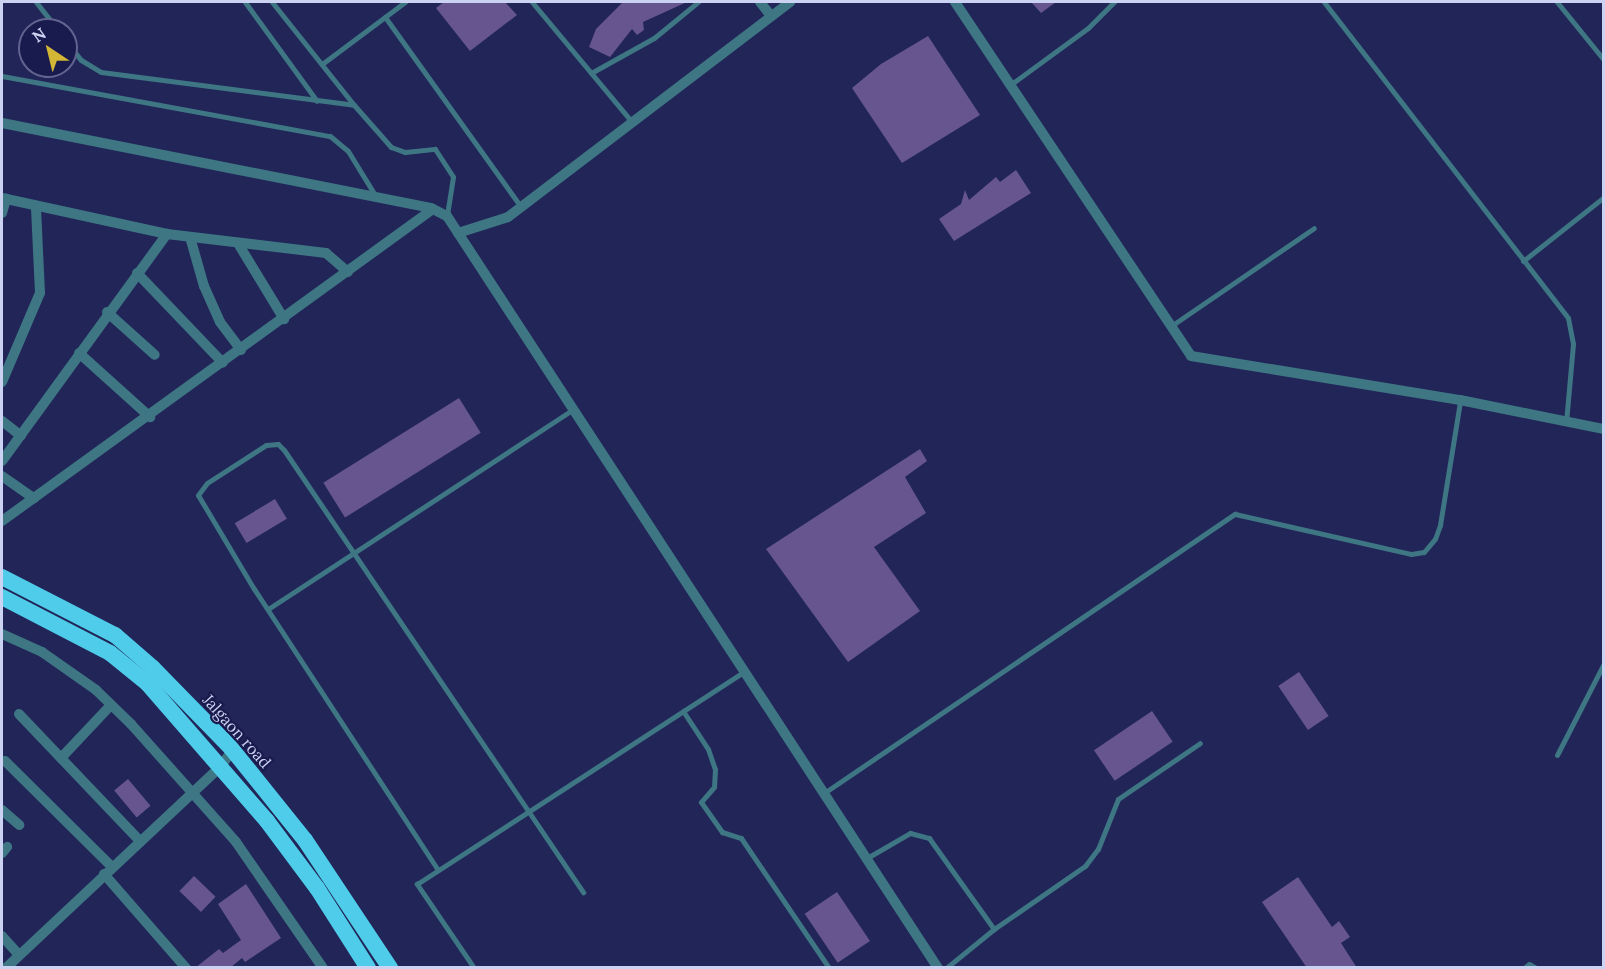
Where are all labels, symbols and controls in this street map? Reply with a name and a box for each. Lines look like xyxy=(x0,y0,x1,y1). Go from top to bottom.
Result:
north arrow xyxy=(18,18,78,78)
text: N xyxy=(28,23,50,47)
street label: Jalgaon road xyxy=(199,690,275,772)

